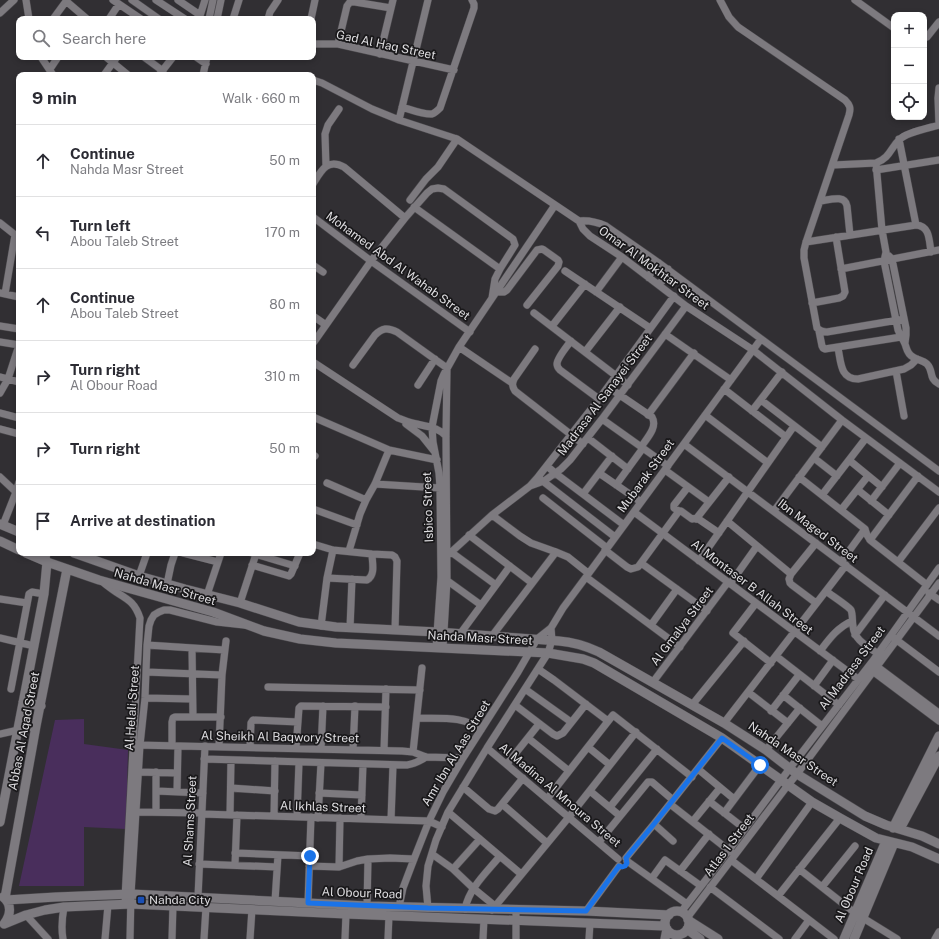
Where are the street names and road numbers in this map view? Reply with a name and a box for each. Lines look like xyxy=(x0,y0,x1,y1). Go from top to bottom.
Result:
street label: Gad Al Haq Street xyxy=(335,28,437,62)
street label: Mohamed Abd Al Wahab Street xyxy=(323,209,473,323)
street label: Omar Al Mokhtar Street xyxy=(596,223,712,313)
street label: Madrasa Al Sanayei Street xyxy=(555,331,655,458)
street label: Mubarak Street xyxy=(615,436,677,515)
street label: Isbico Street xyxy=(420,471,436,543)
street label: Ibn Maged Street xyxy=(775,496,861,566)
street label: Al Montaser B Allah Street xyxy=(688,537,816,638)
street label: Nahda Masr Street xyxy=(113,566,218,608)
street label: Al Gmalya Street xyxy=(648,584,716,668)
street label: Al Madrasa Street xyxy=(816,623,888,713)
street label: Nahda Masr Street xyxy=(427,628,533,648)
street label: Al Helali Street xyxy=(122,664,142,751)
street label: Abbas Al Aqad Street xyxy=(6,670,42,792)
street label: Amr Ibn Al Aas Street xyxy=(419,697,493,808)
street label: Nahda Masr Street xyxy=(745,719,841,789)
street label: Al Sheikh Al Baqwory Street xyxy=(201,729,360,745)
street label: Al Madina Al Mnoura Street xyxy=(496,740,624,850)
street label: Al Shams Street xyxy=(181,775,199,867)
street label: Al Ikhlas Street xyxy=(280,798,367,816)
street label: Atlas 1 Street xyxy=(701,811,757,879)
street label: Al Obour Road xyxy=(832,845,876,925)
street label: Al Obour Road xyxy=(321,885,403,901)

